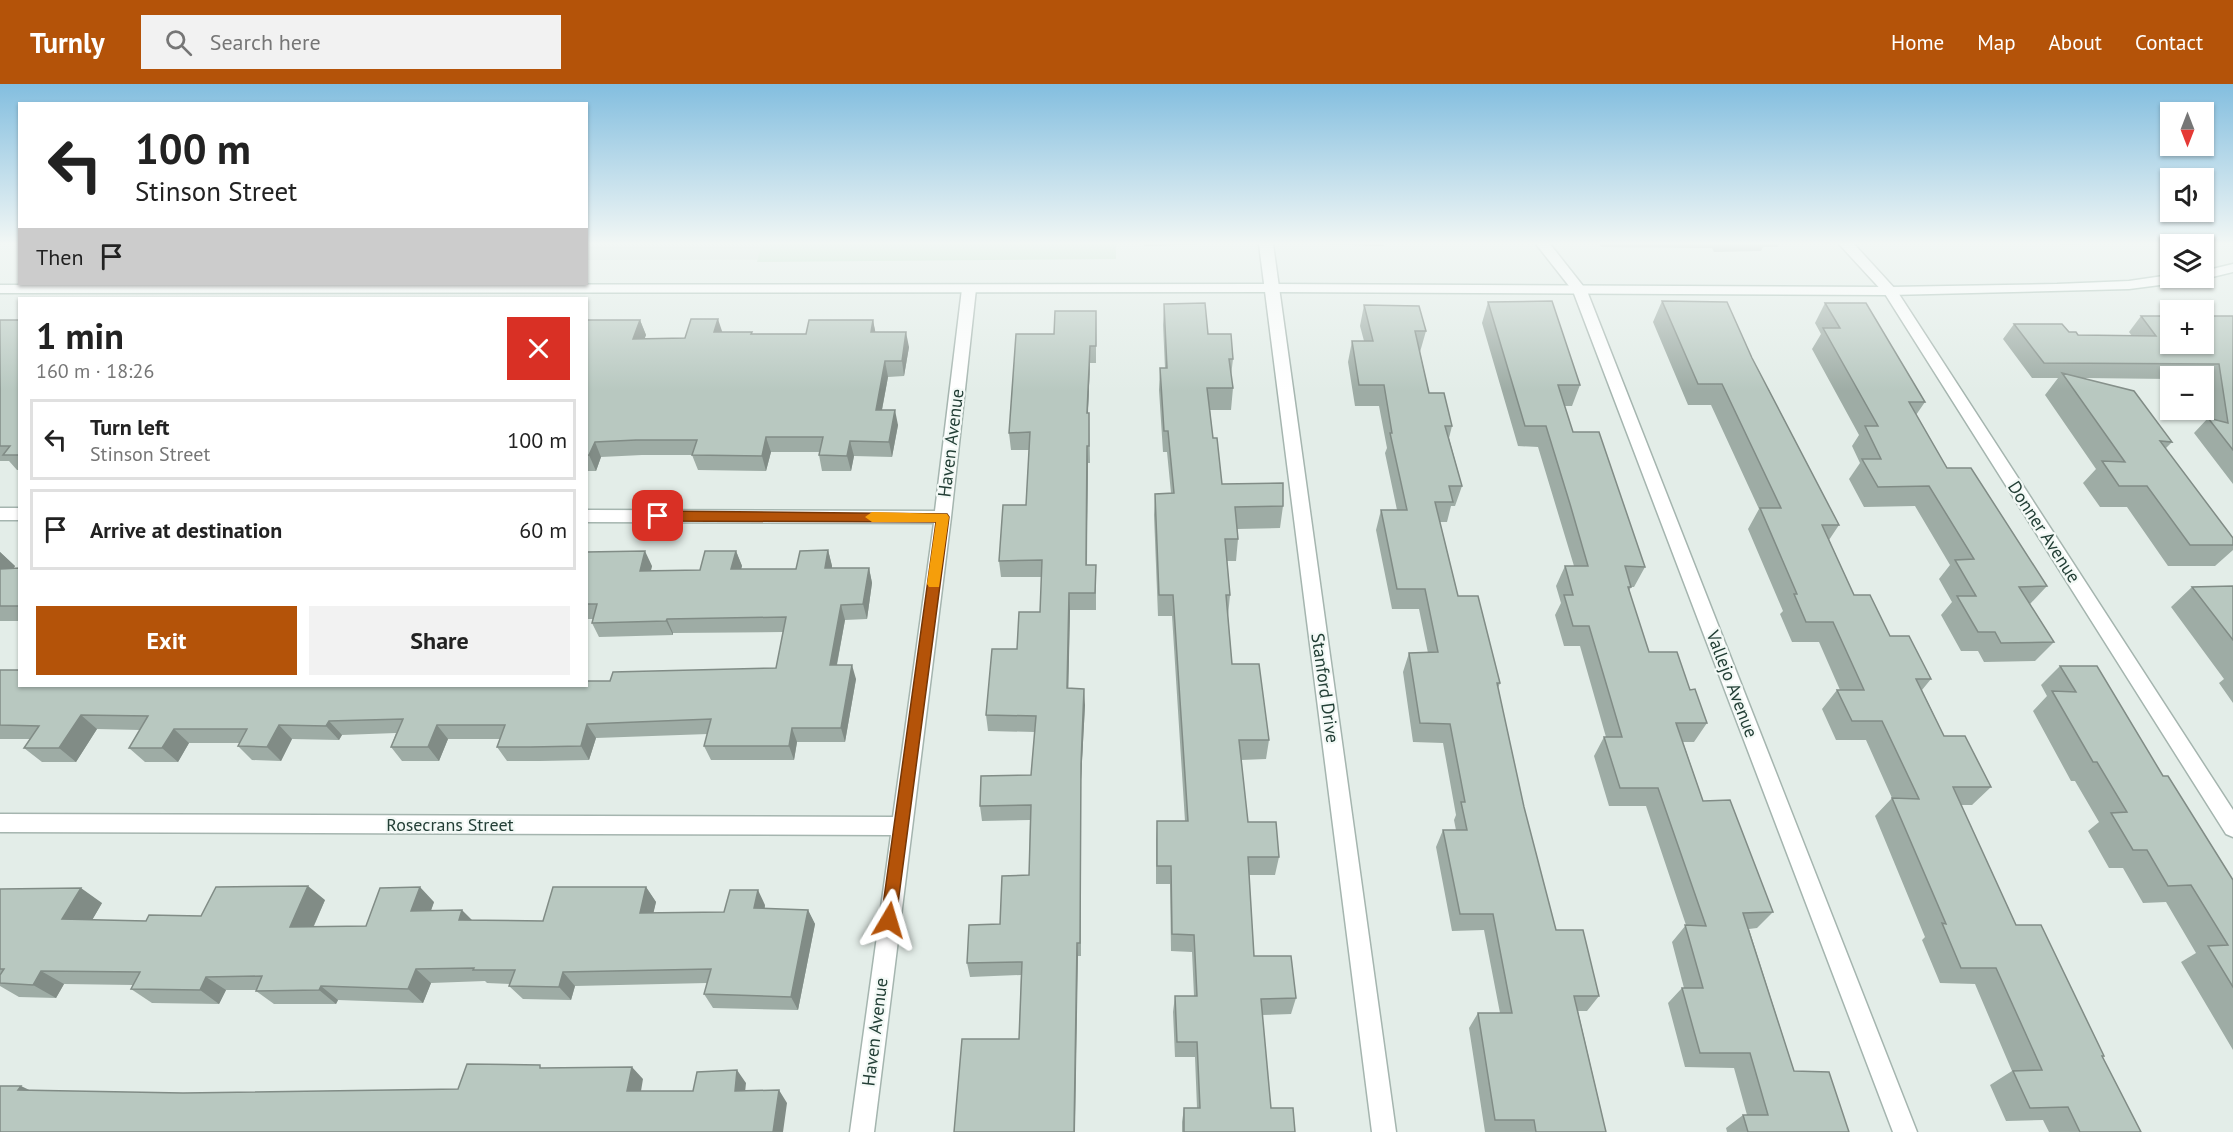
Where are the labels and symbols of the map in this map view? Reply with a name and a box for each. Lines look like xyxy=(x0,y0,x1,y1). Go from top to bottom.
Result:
north arrow xyxy=(2160,102,2214,156)
street label: Haven Avenue xyxy=(932,387,969,498)
street label: Donner Avenue xyxy=(2003,476,2086,587)
pin xyxy=(632,490,683,541)
street label: Vallejo Avenue xyxy=(1701,626,1763,741)
street label: Stanford Drive xyxy=(1306,632,1345,744)
street label: Rosecrans Street xyxy=(386,813,514,836)
position arrow xyxy=(857,888,921,952)
street label: Haven Avenue xyxy=(856,976,893,1087)

